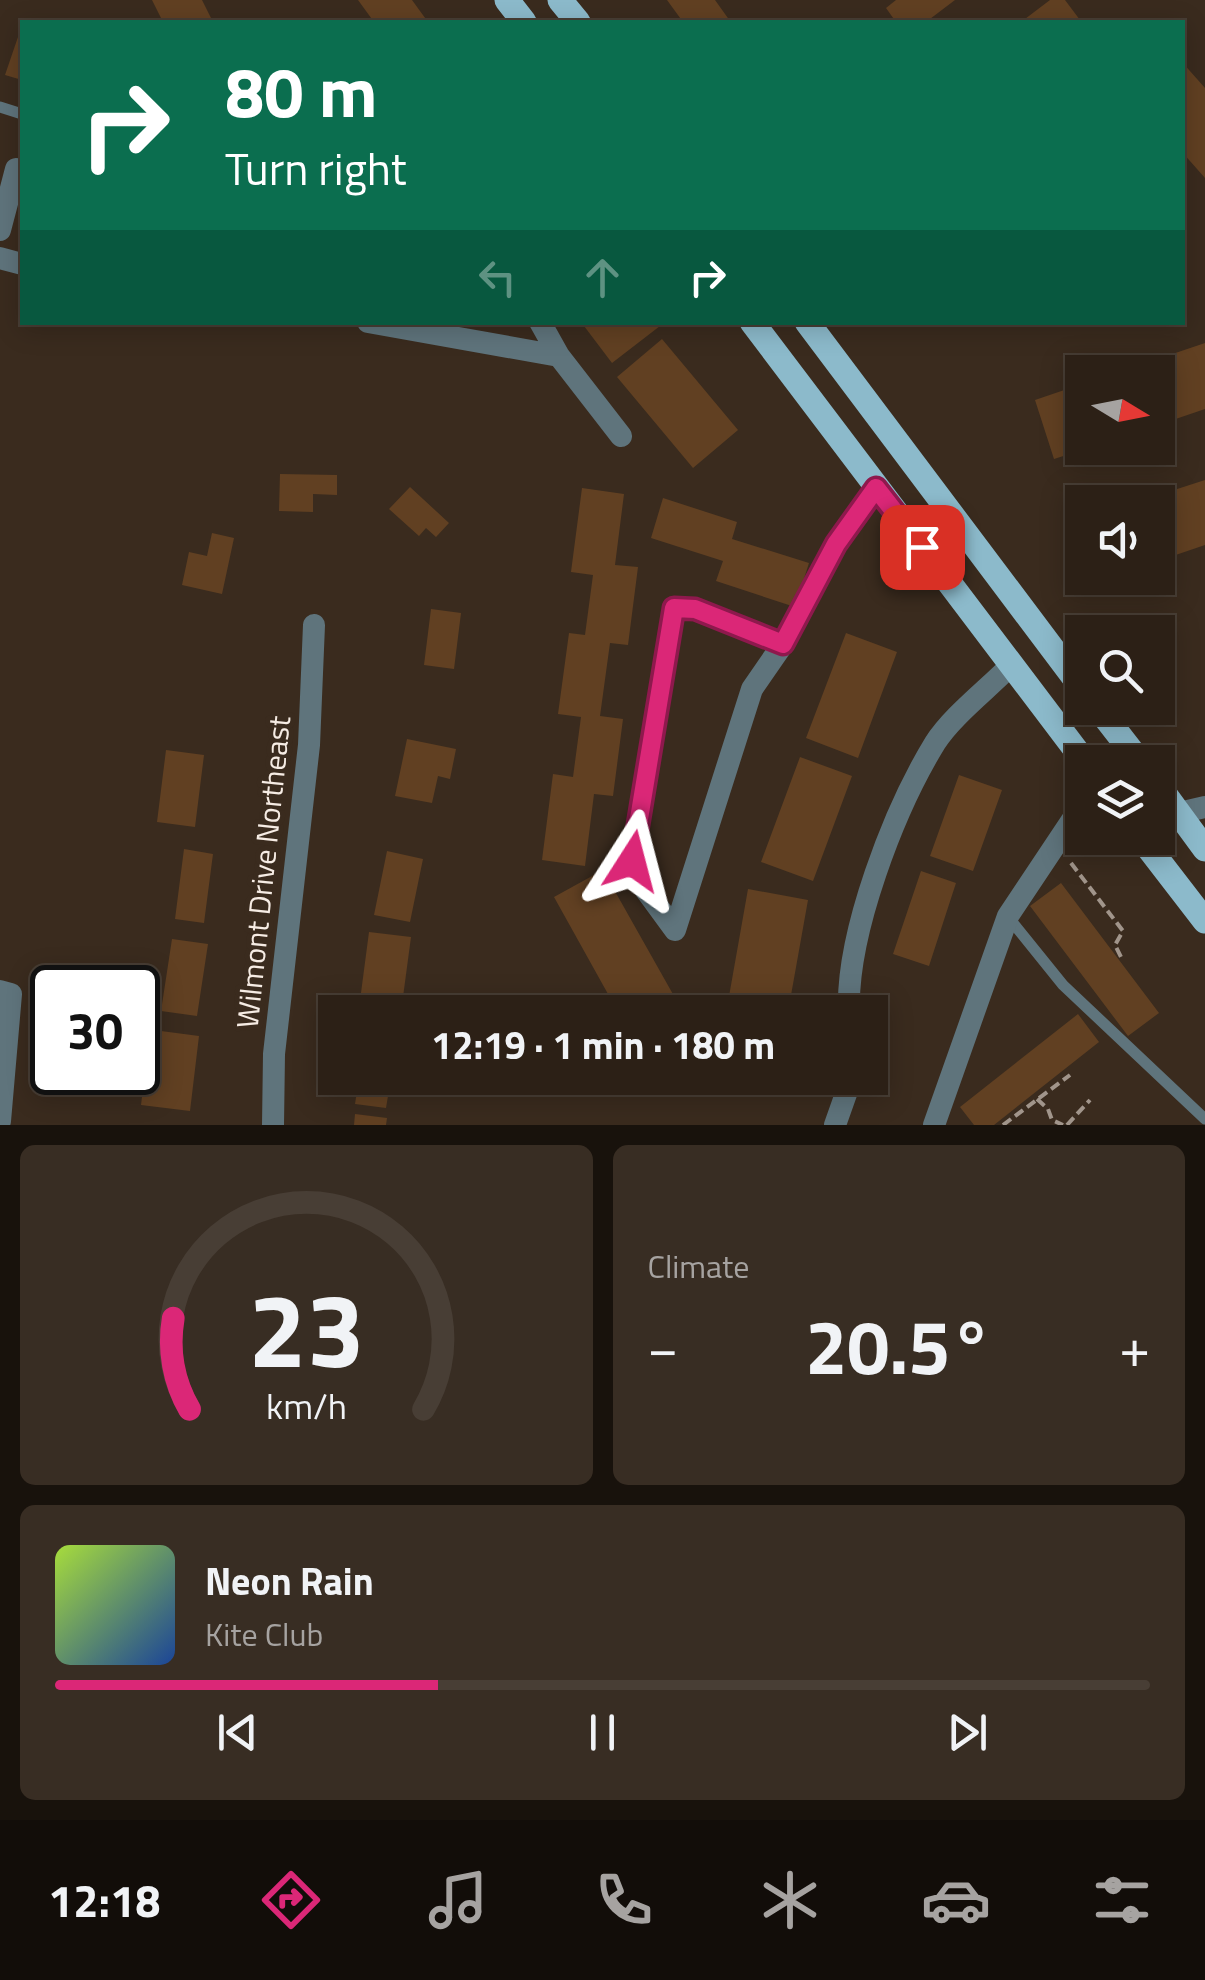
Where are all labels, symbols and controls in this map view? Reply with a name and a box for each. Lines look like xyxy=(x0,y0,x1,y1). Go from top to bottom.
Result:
text: 80 m xyxy=(225,38,378,144)
icon: right xyxy=(60,60,190,190)
text: Turn right xyxy=(225,134,407,202)
icon: left xyxy=(470,250,525,305)
icon: ahead xyxy=(575,250,630,305)
icon: right xyxy=(680,250,735,305)
north arrow xyxy=(1065,355,1175,465)
map controls xyxy=(1065,355,1175,855)
button: sound xyxy=(1065,485,1175,595)
pin xyxy=(880,505,965,590)
icon: arrive xyxy=(895,520,950,575)
button: search xyxy=(1065,615,1175,725)
street label: Wilmont Drive Northeast xyxy=(224,713,302,1031)
button: layers xyxy=(1065,745,1175,855)
position arrow xyxy=(580,809,684,913)
speed limit sign: 30 xyxy=(30,965,160,1095)
text: 12:19 · 1 min · 180 m xyxy=(431,1016,775,1074)
text: Climate xyxy=(648,1242,749,1290)
text: 23 xyxy=(248,1249,364,1407)
text: 20.5° xyxy=(805,1289,992,1403)
text: − xyxy=(648,1305,678,1388)
text: + xyxy=(1119,1305,1150,1388)
text: km/h xyxy=(266,1378,347,1433)
text: Neon Rain xyxy=(205,1552,374,1610)
text: Kite Club xyxy=(205,1610,323,1658)
icon: previous xyxy=(210,1705,265,1760)
icon: pause xyxy=(575,1705,630,1760)
icon: next xyxy=(940,1705,995,1760)
icon: directions xyxy=(256,1865,326,1935)
icon: music xyxy=(423,1865,493,1935)
icon: phone xyxy=(589,1865,659,1935)
icon: climate xyxy=(755,1865,825,1935)
icon: car xyxy=(921,1865,991,1935)
icon: filters xyxy=(1087,1865,1157,1935)
text: 12:18 xyxy=(48,1866,160,1934)

